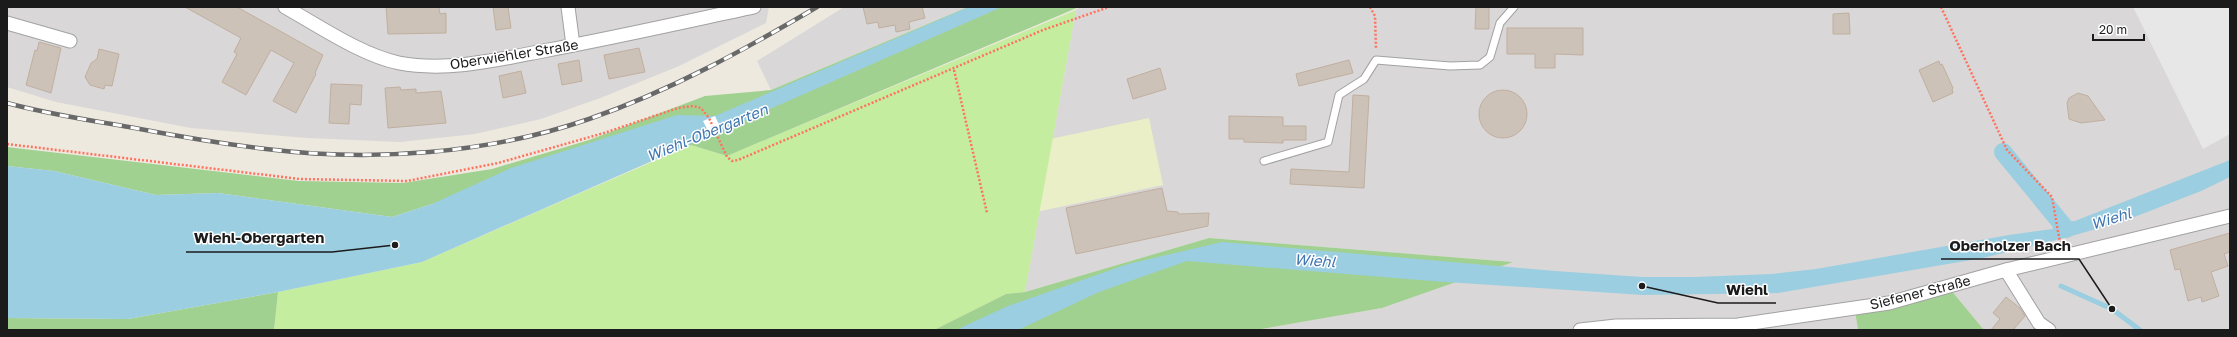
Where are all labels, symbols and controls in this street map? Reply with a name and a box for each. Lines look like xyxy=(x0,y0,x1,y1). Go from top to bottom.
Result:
scale bar xyxy=(2093,16,2144,42)
text: 20 m xyxy=(2099,22,2127,37)
street label: Oberwiehler Straße xyxy=(449,35,579,73)
water label: Wiehl-Obergarten xyxy=(644,99,771,165)
water label: Wiehl xyxy=(2089,203,2134,233)
callout: Wiehl-Obergarten xyxy=(186,225,332,252)
text: Wiehl-Obergarten xyxy=(194,228,324,246)
callout: Oberholzer Bach xyxy=(1941,232,2079,259)
text: Oberholzer Bach xyxy=(1949,236,2071,254)
water label: Wiehl xyxy=(1294,250,1337,270)
street label: Siefener Straße xyxy=(1868,271,1972,313)
callout: Wiehl xyxy=(1718,276,1776,303)
text: Wiehl xyxy=(1726,280,1768,298)

